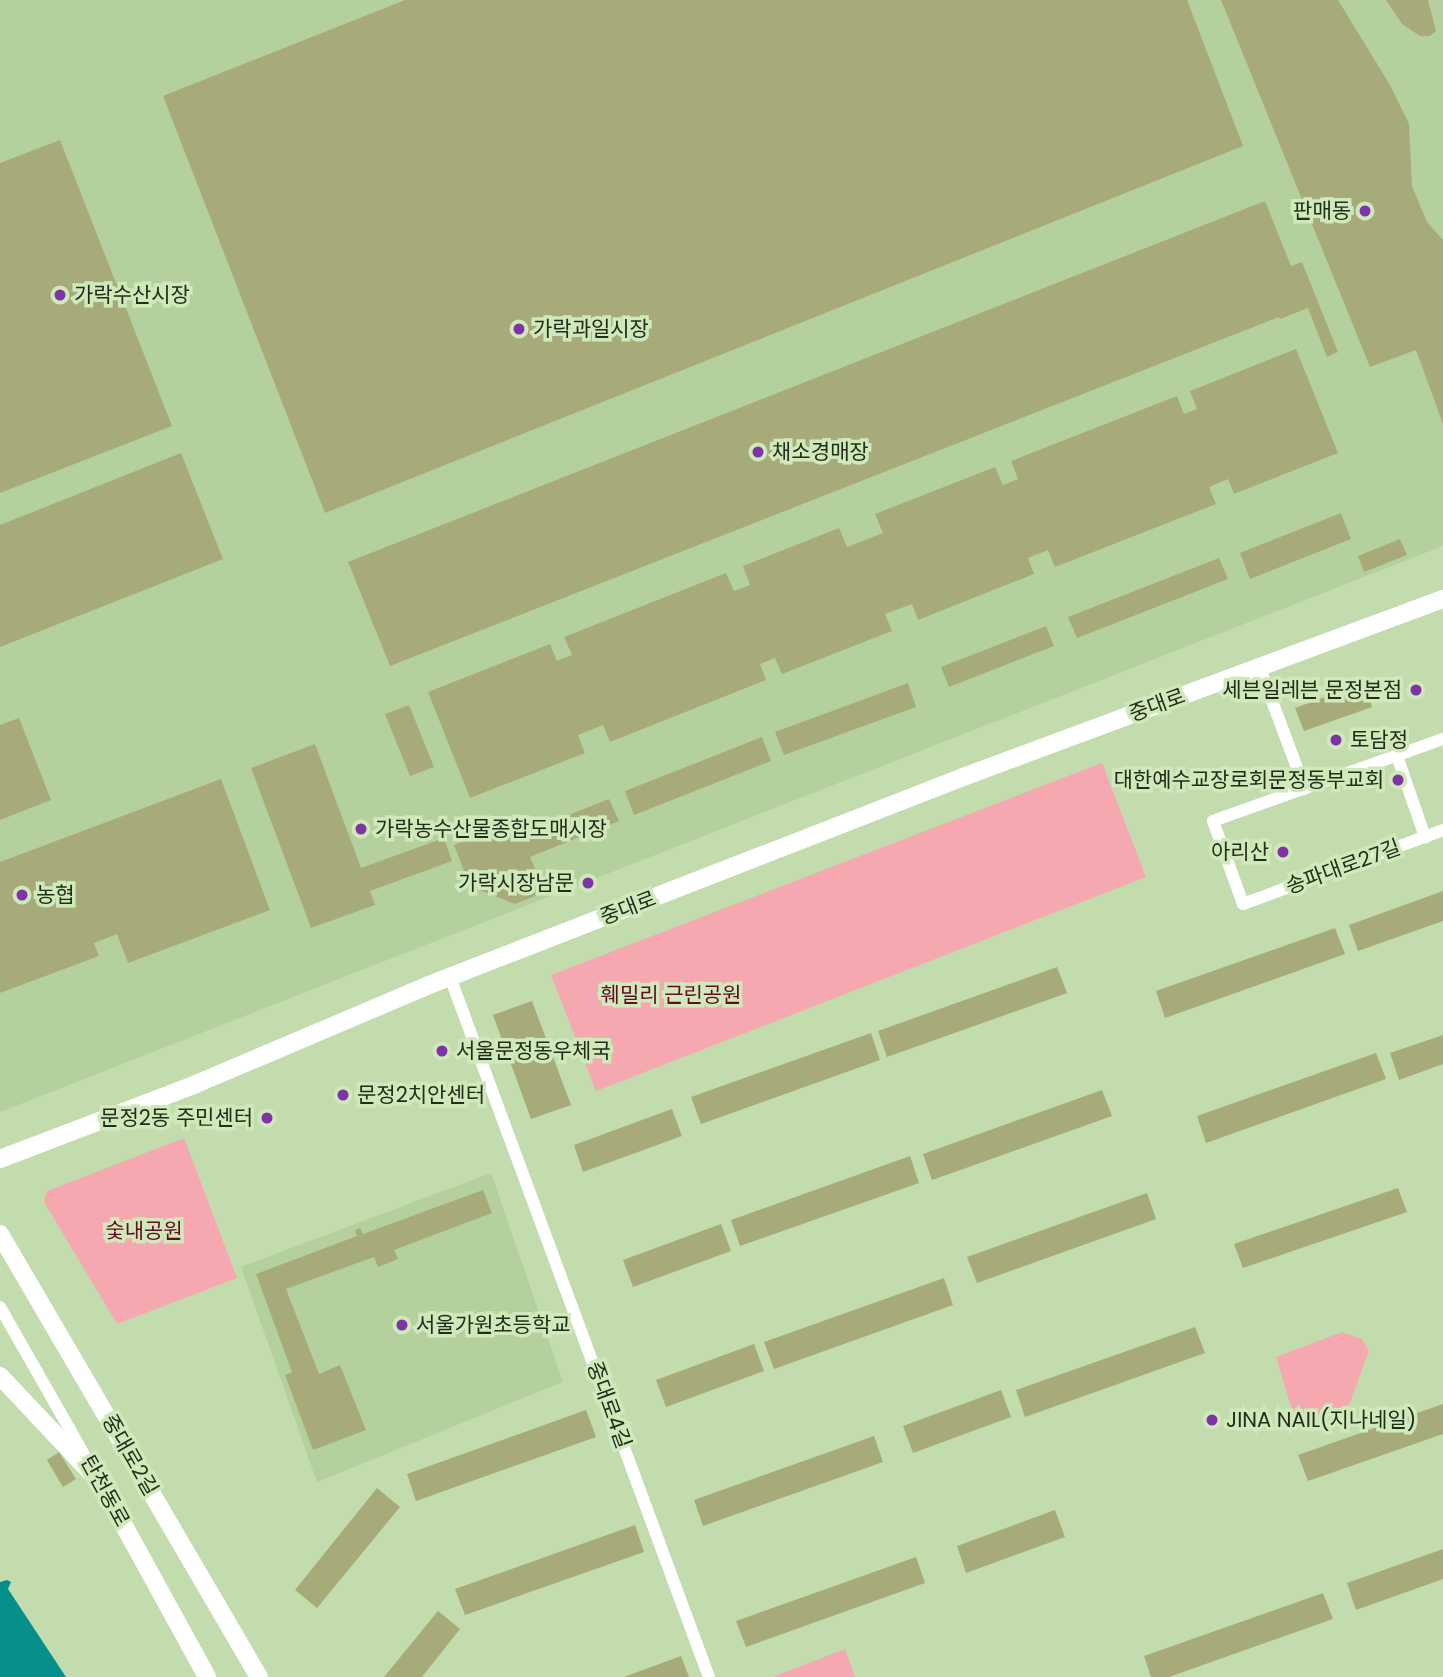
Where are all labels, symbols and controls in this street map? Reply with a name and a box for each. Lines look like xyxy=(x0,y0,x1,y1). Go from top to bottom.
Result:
place label: 판매동 xyxy=(1293,198,1351,224)
marker: 판매동 xyxy=(1357,203,1373,219)
place label: 가락수산시장 xyxy=(74,282,190,308)
marker: 가락수산시장 xyxy=(52,287,68,303)
place label: 가락과일시장 xyxy=(533,316,649,342)
marker: 가락과일시장 xyxy=(511,321,527,337)
place label: 채소경매장 xyxy=(772,439,869,465)
marker: 채소경매장 xyxy=(750,444,766,460)
place label: 세븐일레븐 문정본점 xyxy=(1223,677,1402,703)
marker: 세븐일레븐 문정본점 xyxy=(1408,682,1424,698)
street label: 중대로 xyxy=(1125,683,1189,727)
place label: 토담정 xyxy=(1350,727,1408,753)
marker: 토담정 xyxy=(1328,732,1344,748)
place label: 대한예수교장로회문정동부교회 xyxy=(1114,767,1384,793)
marker: 대한예수교장로회문정동부교회 xyxy=(1390,772,1406,788)
place label: 가락농수산물종합도매시장 xyxy=(375,816,607,842)
marker: 가락농수산물종합도매시장 xyxy=(353,821,369,837)
street label: 송파대로27길 xyxy=(1282,835,1404,899)
place label: 아리산 xyxy=(1211,839,1269,865)
marker: 아리산 xyxy=(1275,844,1291,860)
place label: 가락시장남문 xyxy=(458,870,574,896)
marker: 가락시장남문 xyxy=(580,875,596,891)
place label: 농협 xyxy=(36,882,75,908)
street label: 중대로 xyxy=(596,886,660,930)
marker: 농협 xyxy=(14,887,30,903)
park label: 훼밀리 근린공원 xyxy=(601,982,741,1008)
place label: 서울문정동우체국 xyxy=(456,1038,611,1064)
marker: 서울문정동우체국 xyxy=(434,1043,450,1059)
place label: 문정2치안센터 xyxy=(357,1082,485,1108)
marker: 문정2치안센터 xyxy=(335,1087,351,1103)
place label: 문정2동 주민센터 xyxy=(100,1105,253,1131)
marker: 문정2동 주민센터 xyxy=(259,1110,275,1126)
park label: 숯내공원 xyxy=(105,1218,183,1244)
place label: 서울가원초등학교 xyxy=(416,1312,571,1338)
marker: 서울가원초등학교 xyxy=(394,1317,410,1333)
street label: 중대로4길 xyxy=(582,1358,636,1452)
place label: JINA NAIL(지나네일) xyxy=(1226,1407,1416,1433)
street label: 중대로2길 xyxy=(97,1410,163,1500)
marker: JINA NAIL(지나네일) xyxy=(1204,1412,1220,1428)
street label: 탄천동로 xyxy=(75,1451,135,1531)

